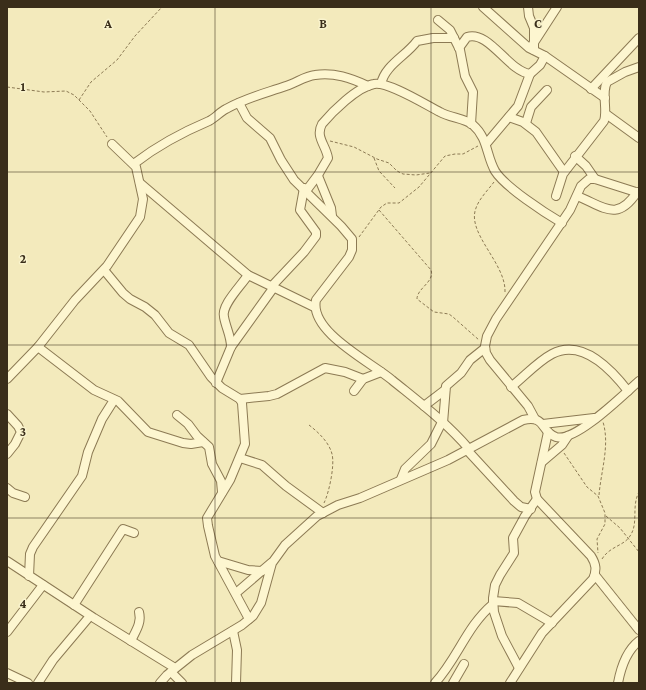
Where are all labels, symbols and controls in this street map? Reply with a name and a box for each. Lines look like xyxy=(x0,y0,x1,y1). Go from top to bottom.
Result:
text: A xyxy=(103,16,112,31)
text: B xyxy=(319,16,327,31)
text: C xyxy=(534,16,542,31)
text: 1 xyxy=(21,79,26,94)
text: 2 xyxy=(20,251,27,266)
text: 3 xyxy=(20,424,26,439)
text: 4 xyxy=(19,596,27,611)

